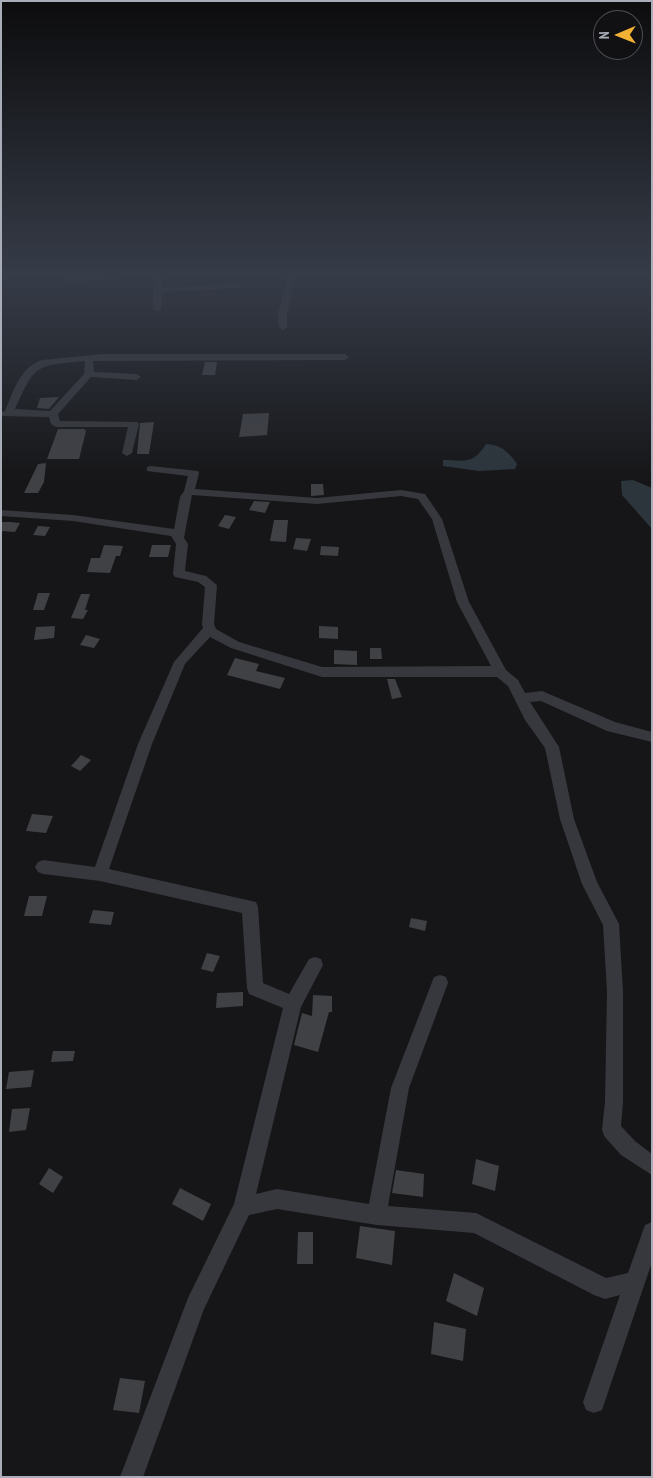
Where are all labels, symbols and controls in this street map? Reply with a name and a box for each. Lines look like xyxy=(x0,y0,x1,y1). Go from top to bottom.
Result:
north arrow xyxy=(593,10,643,60)
text: N xyxy=(595,31,613,39)

